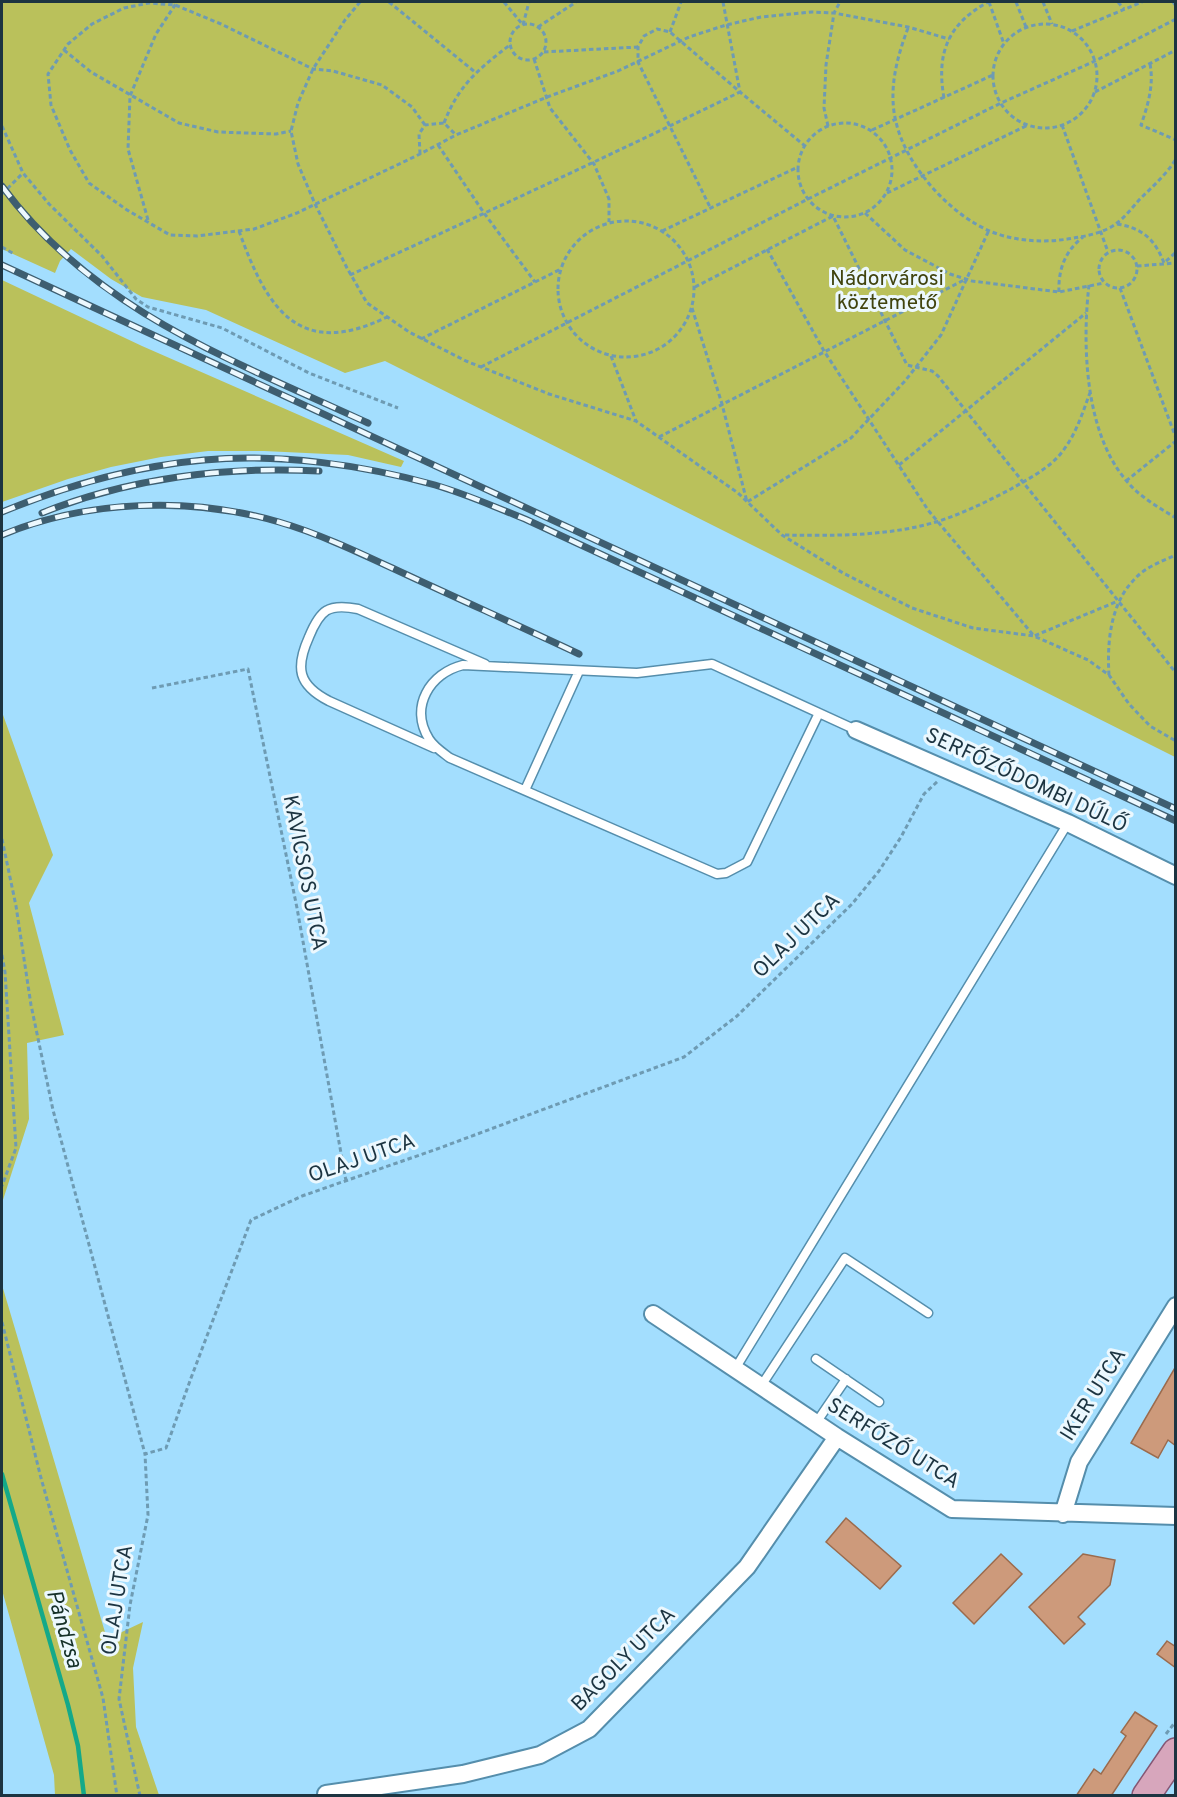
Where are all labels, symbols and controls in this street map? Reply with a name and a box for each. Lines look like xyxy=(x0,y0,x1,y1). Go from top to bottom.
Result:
park label: Nádorvárosi köztemető xyxy=(830,266,944,317)
street label: SERFŐZŐDOMBI DŰLŐ xyxy=(921,721,1132,840)
street label: KAVICSOS UTCA xyxy=(276,793,332,953)
street label: OLAJ UTCA xyxy=(748,888,846,984)
street label: OLAJ UTCA xyxy=(305,1128,419,1190)
street label: IKER UTCA xyxy=(1055,1344,1133,1446)
street label: SERFŐZŐ UTCA xyxy=(822,1392,965,1496)
street label: OLAJ UTCA xyxy=(96,1543,140,1657)
water label: Pándzsa xyxy=(39,1587,87,1672)
street label: BAGOLY UTCA xyxy=(566,1602,682,1718)

